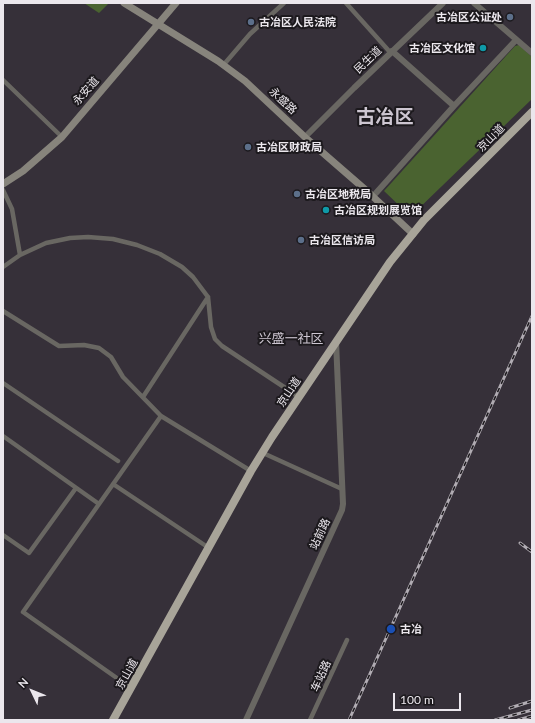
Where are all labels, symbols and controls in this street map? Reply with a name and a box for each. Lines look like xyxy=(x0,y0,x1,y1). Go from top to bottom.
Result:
place label: 古冶区公证处 xyxy=(436,10,502,24)
marker: 古冶区公证处 xyxy=(505,12,515,22)
place label: 古冶区人民法院 xyxy=(259,15,336,29)
marker: 古冶区人民法院 xyxy=(246,17,256,27)
place label: 古冶区文化馆 xyxy=(409,41,475,55)
marker: 古冶区文化馆 xyxy=(478,43,488,53)
street label: 民生道 xyxy=(352,44,384,76)
street label: 永安道 xyxy=(70,74,102,108)
street label: 永盛路 xyxy=(266,85,300,117)
district label: 古冶区 xyxy=(357,106,413,128)
street label: 京山道 xyxy=(475,122,507,154)
place label: 古冶区财政局 xyxy=(256,140,322,154)
marker: 古冶区财政局 xyxy=(243,142,253,152)
place label: 古冶区地税局 xyxy=(305,187,371,201)
marker: 古冶区地税局 xyxy=(292,189,302,199)
place label: 古冶区规划展览馆 xyxy=(334,203,422,217)
marker: 古冶区规划展览馆 xyxy=(321,205,331,215)
place label: 古冶区信访局 xyxy=(309,233,375,247)
marker: 古冶区信访局 xyxy=(296,235,306,245)
district label: 兴盛一社区 xyxy=(259,331,323,347)
street label: 京山道 xyxy=(274,375,304,409)
street label: 站前路 xyxy=(307,516,333,552)
place label: 古冶 xyxy=(400,622,422,636)
marker: 古冶 xyxy=(385,623,397,635)
street label: 京山道 xyxy=(113,656,141,692)
street label: 车站路 xyxy=(308,658,334,694)
north arrow xyxy=(12,671,52,711)
text: N xyxy=(15,675,30,690)
scale bar xyxy=(395,685,463,711)
text: 100 m xyxy=(400,692,434,707)

